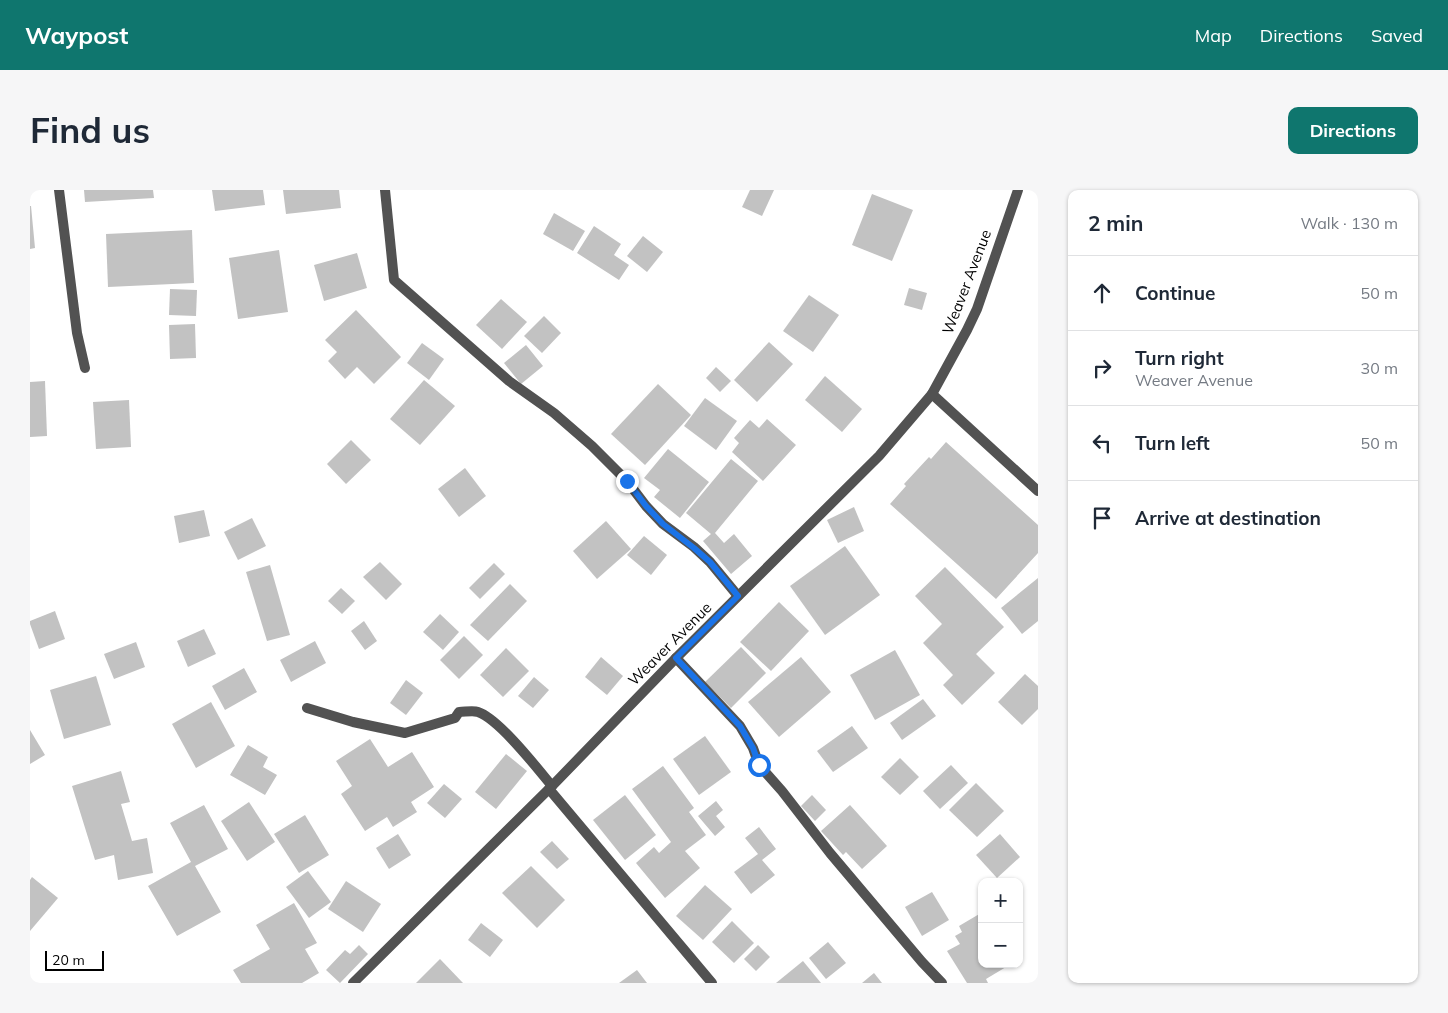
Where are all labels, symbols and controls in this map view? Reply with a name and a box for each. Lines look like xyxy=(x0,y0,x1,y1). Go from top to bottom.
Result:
text: Waypost xyxy=(25,20,128,50)
text: Map xyxy=(1195,24,1232,47)
text: Directions xyxy=(1260,24,1343,47)
text: Saved xyxy=(1371,24,1423,47)
button: Directions xyxy=(1288,107,1418,154)
text: Find us xyxy=(30,108,150,152)
text: 2 min xyxy=(1088,210,1143,236)
text: Walk · 130 m xyxy=(1300,213,1398,233)
street label: Weaver Avenue xyxy=(938,227,995,337)
icon: ahead xyxy=(1088,279,1116,307)
text: Continue xyxy=(1135,281,1215,305)
text: 50 m xyxy=(1361,283,1398,303)
text: Turn right xyxy=(1135,346,1224,370)
icon: right xyxy=(1088,354,1116,382)
text: 30 m xyxy=(1361,358,1398,378)
text: Weaver Avenue xyxy=(1135,370,1253,390)
icon: left xyxy=(1088,429,1116,457)
text: Turn left xyxy=(1135,431,1210,455)
text: 50 m xyxy=(1361,433,1398,453)
route end xyxy=(616,470,639,493)
icon: arrive xyxy=(1088,504,1116,532)
text: Arrive at destination xyxy=(1135,506,1321,530)
street label: Weaver Avenue xyxy=(624,598,715,689)
route start xyxy=(748,754,771,777)
map controls xyxy=(978,878,1023,968)
button: + xyxy=(978,878,1023,923)
button: − xyxy=(978,923,1023,968)
scale bar xyxy=(45,948,104,971)
text: 20 m xyxy=(52,951,85,969)

